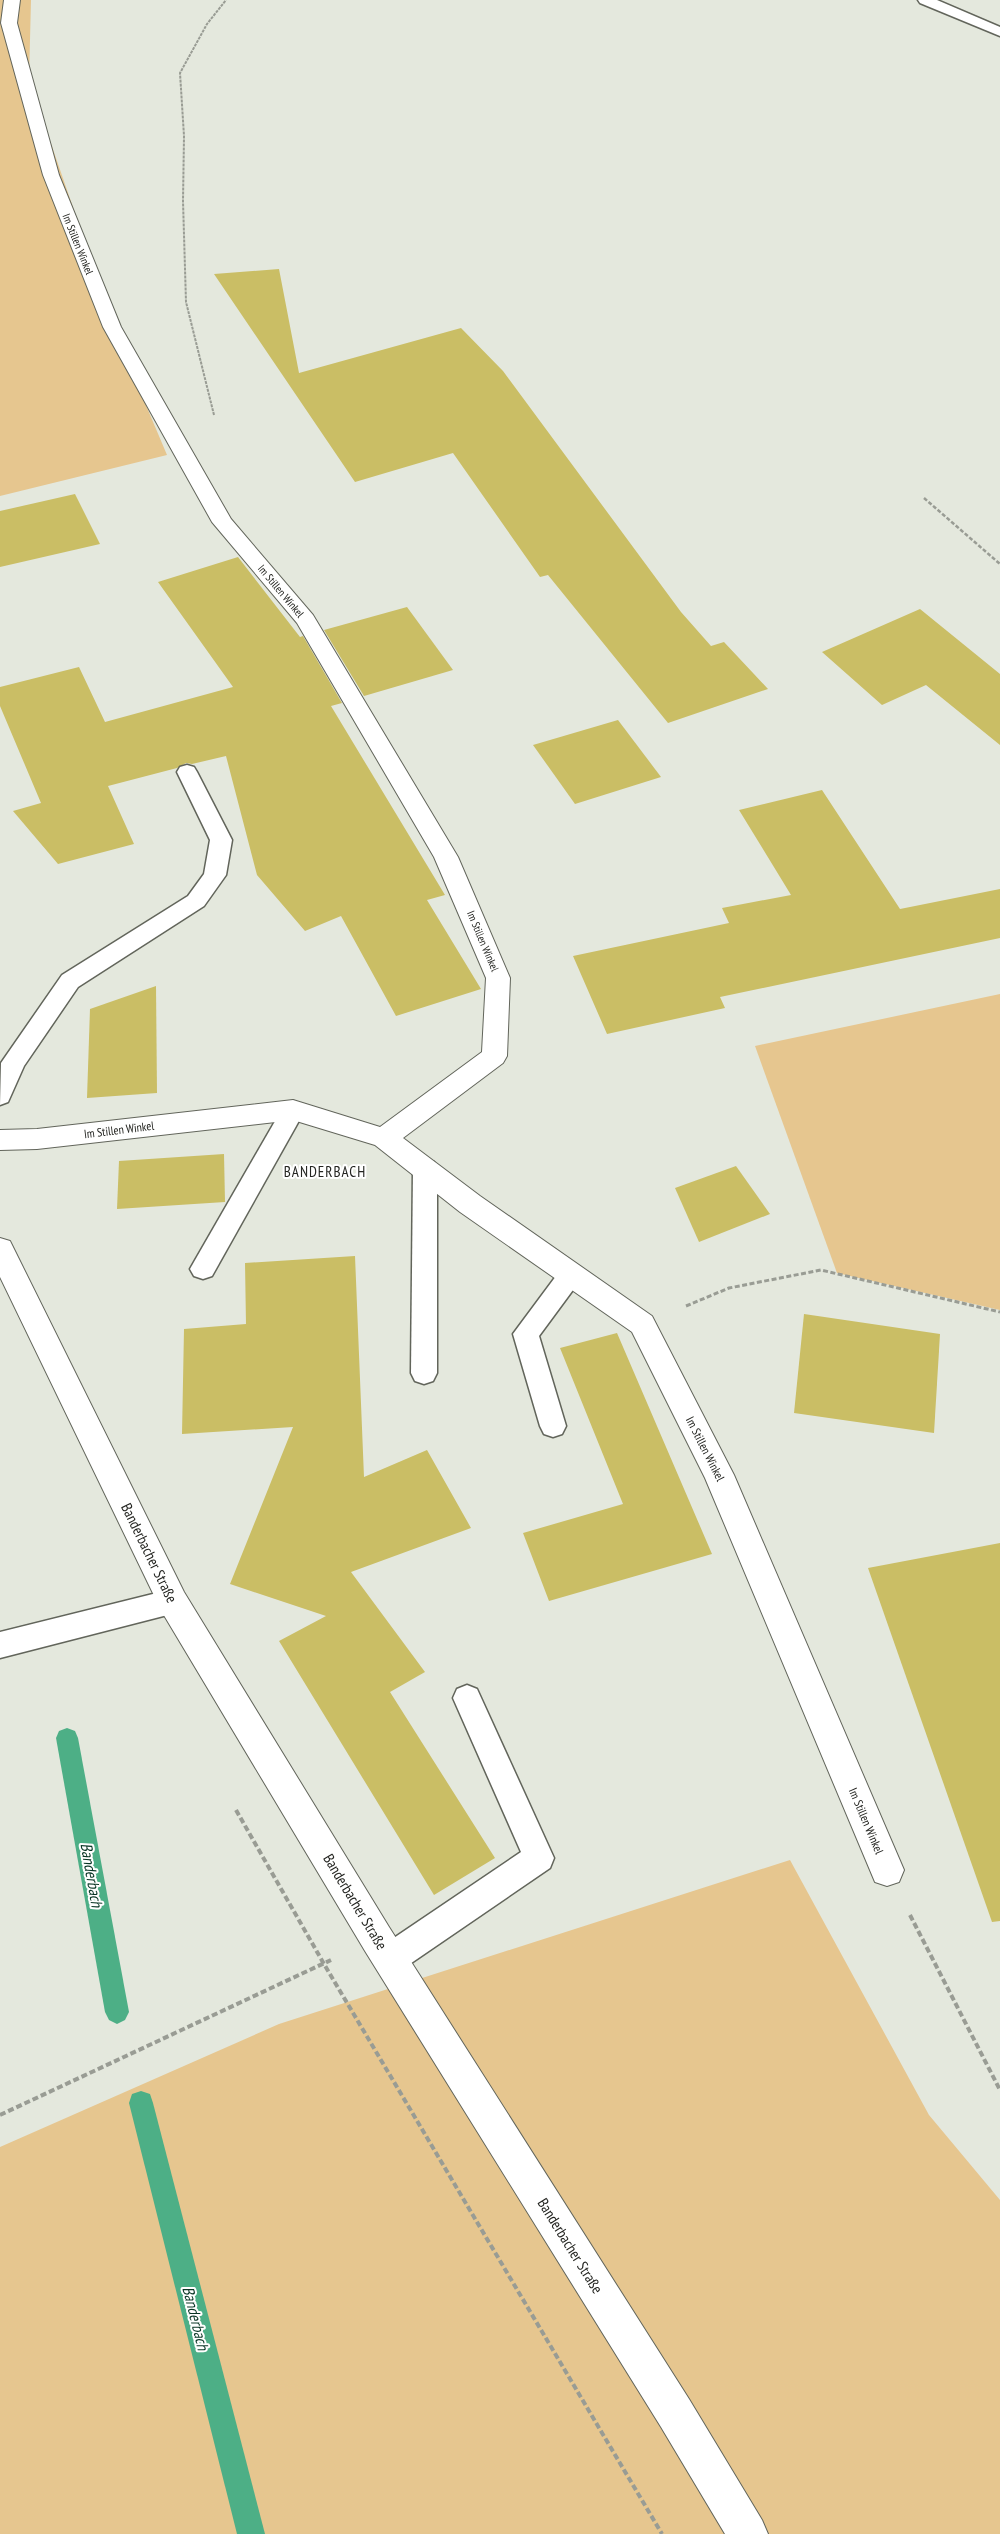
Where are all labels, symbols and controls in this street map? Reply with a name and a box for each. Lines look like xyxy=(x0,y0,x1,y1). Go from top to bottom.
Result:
street label: Im Stillen Winkel xyxy=(59,211,97,277)
street label: Im Stillen Winkel xyxy=(255,562,307,621)
street label: Im Stillen Winkel xyxy=(464,908,502,974)
street label: Im Stillen Winkel xyxy=(83,1118,155,1141)
district label: BANDERBACH xyxy=(284,1162,366,1181)
street label: Im Stillen Winkel xyxy=(683,1414,728,1484)
street label: Banderbacher Straße xyxy=(117,1500,182,1606)
street label: Im Stillen Winkel xyxy=(846,1785,887,1856)
water label: Banderbach xyxy=(77,1841,108,1910)
street label: Banderbacher Straße xyxy=(319,1850,392,1953)
street label: Banderbacher Straße xyxy=(534,2195,607,2297)
water label: Banderbach xyxy=(178,2284,214,2353)

